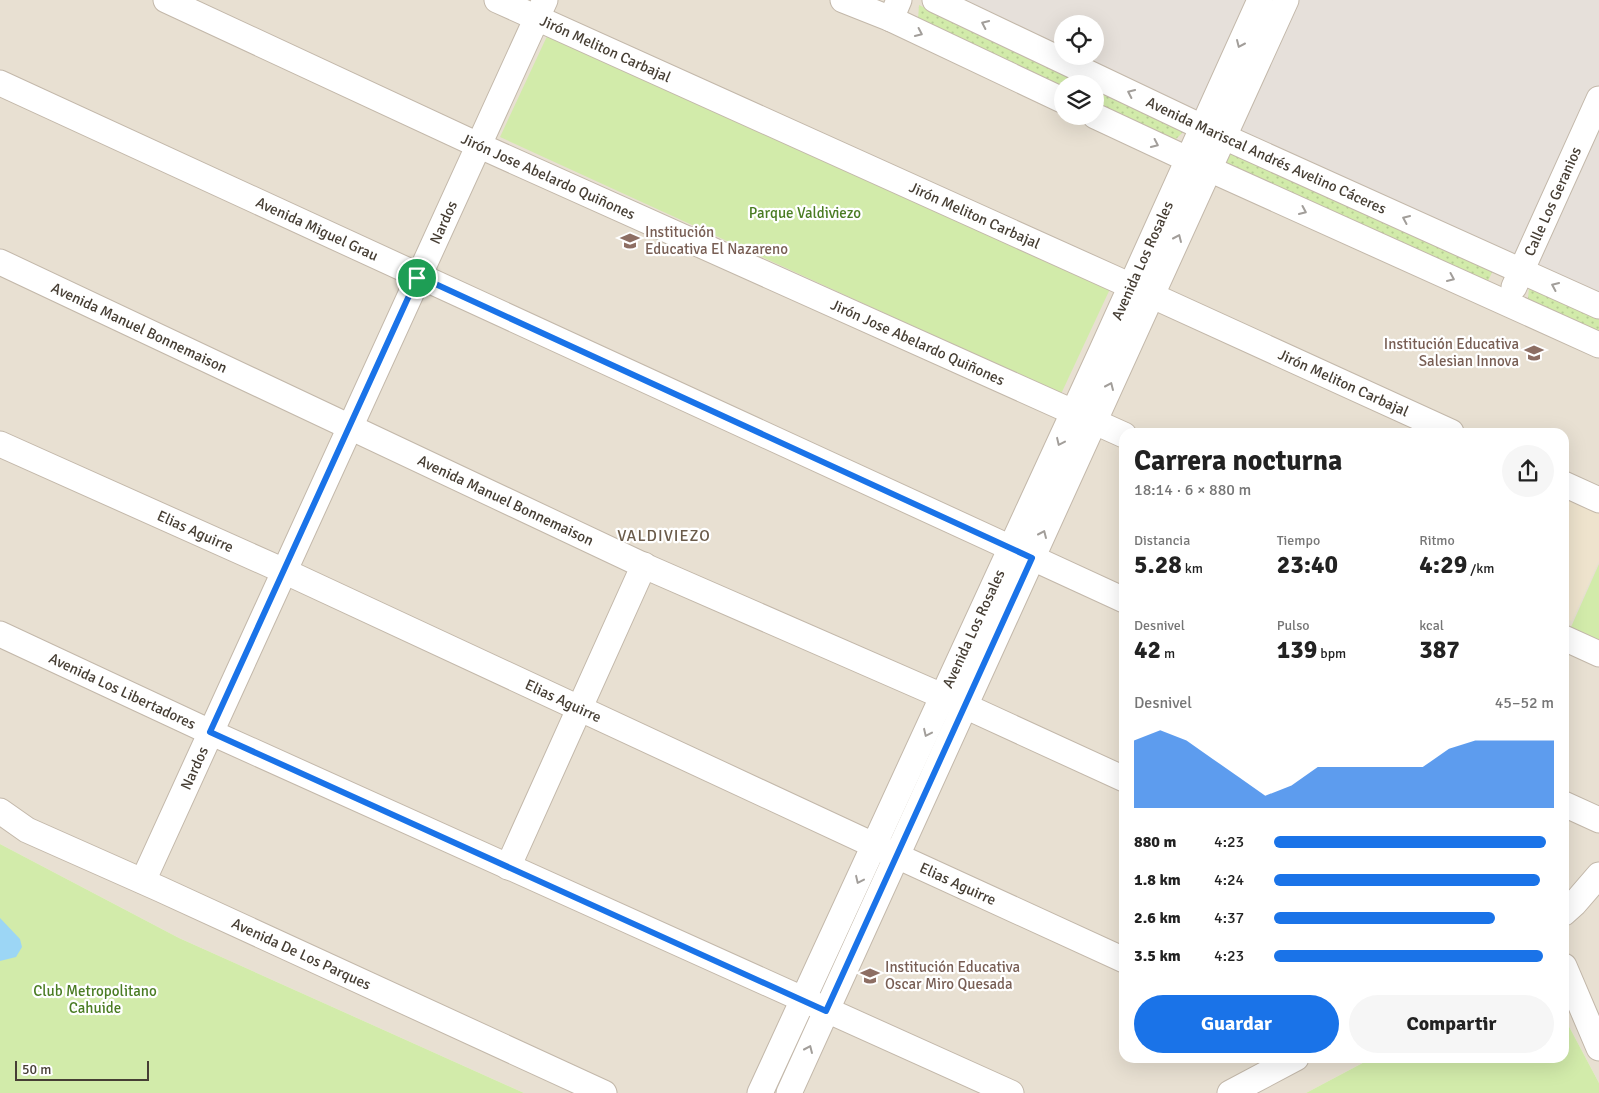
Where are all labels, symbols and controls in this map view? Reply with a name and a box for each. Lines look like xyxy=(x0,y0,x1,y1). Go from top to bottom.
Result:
street label: Jirón Meliton Carbajal xyxy=(537,12,674,86)
map controls xyxy=(1054,15,1104,125)
button: locate xyxy=(1054,15,1104,65)
one-way arrow xyxy=(981,20,990,30)
one-way arrow xyxy=(914,27,923,37)
one-way arrow xyxy=(1235,39,1246,48)
button: layers xyxy=(1054,75,1104,125)
one-way arrow xyxy=(1127,89,1136,100)
street label: Avenida Mariscal Andrés Avelino Cáceres xyxy=(1143,93,1390,218)
street label: Jirón Jose Abelardo Quiñones xyxy=(458,129,638,224)
one-way arrow xyxy=(1150,138,1159,148)
street label: Calle Los Geranios xyxy=(1520,144,1585,259)
street label: Jirón Meliton Carbajal xyxy=(906,178,1043,253)
street label: Avenida Miguel Grau xyxy=(253,193,381,265)
street label: Nardos xyxy=(426,197,461,247)
street label: Avenida Los Rosales xyxy=(1108,198,1177,323)
park label: Parque Valdiviezo xyxy=(749,204,861,222)
one-way arrow xyxy=(1298,205,1307,216)
one-way arrow xyxy=(1402,215,1411,226)
place label: Institución Educativa El Nazareno xyxy=(645,223,788,258)
school or university icon: Institución Educativa El Nazareno xyxy=(619,230,641,252)
one-way arrow xyxy=(1171,234,1182,243)
pin xyxy=(396,257,438,299)
icon: arrive xyxy=(403,264,431,292)
one-way arrow xyxy=(1446,271,1455,282)
street label: Avenida Manuel Bonnemaison xyxy=(48,278,230,377)
one-way arrow xyxy=(1551,282,1560,292)
street label: Jirón Jose Abelardo Quiñones xyxy=(828,296,1008,389)
place label: Institución Educativa Salesian Innova xyxy=(1384,335,1519,370)
school or university icon: Institución Educativa Salesian Innova xyxy=(1523,342,1545,364)
street label: Jirón Meliton Carbajal xyxy=(1275,345,1412,421)
one-way arrow xyxy=(1104,382,1115,391)
one-way arrow xyxy=(1056,436,1066,445)
text: Carrera nocturna xyxy=(1134,444,1342,478)
button: share xyxy=(1502,445,1554,497)
street label: Avenida Manuel Bonnemaison xyxy=(415,451,597,550)
text: 18:14 · 6 × 880 m xyxy=(1134,480,1251,500)
street label: Elias Aguirre xyxy=(154,506,236,556)
district label: VALDIVIEZO xyxy=(617,526,711,546)
one-way arrow xyxy=(1037,530,1047,539)
text: Distancia xyxy=(1134,532,1190,549)
text: Tiempo xyxy=(1277,532,1320,549)
text: Ritmo xyxy=(1419,532,1455,549)
text: 5.28 xyxy=(1134,549,1182,580)
text: 23:40 xyxy=(1277,549,1338,580)
text: 4:29 xyxy=(1419,549,1467,580)
text: km xyxy=(1182,560,1203,577)
text: /km xyxy=(1467,560,1494,577)
street label: Avenida Los Rosales xyxy=(939,566,1009,691)
text: Desnivel xyxy=(1134,617,1185,634)
text: Pulso xyxy=(1277,617,1310,634)
text: kcal xyxy=(1419,617,1444,634)
text: 42 xyxy=(1134,634,1161,665)
text: 139 xyxy=(1277,634,1317,665)
text: 387 xyxy=(1419,634,1460,665)
text: m xyxy=(1161,645,1175,662)
text: bpm xyxy=(1317,645,1346,662)
street label: Avenida Los Libertadores xyxy=(46,649,199,733)
street label: Elias Aguirre xyxy=(522,675,604,726)
text: Desnivel xyxy=(1134,693,1192,713)
text: 45–52 m xyxy=(1495,693,1554,713)
one-way arrow xyxy=(922,728,933,737)
street label: Nardos xyxy=(177,743,212,793)
text: 880 m xyxy=(1134,832,1176,852)
text: 4:23 xyxy=(1214,832,1244,852)
street label: Elias Aguirre xyxy=(917,859,999,909)
text: 1.8 km xyxy=(1134,870,1181,890)
text: 4:24 xyxy=(1214,870,1244,890)
one-way arrow xyxy=(855,875,865,884)
text: 2.6 km xyxy=(1134,908,1181,928)
text: 4:37 xyxy=(1214,908,1244,928)
street label: Avenida De Los Parques xyxy=(229,914,374,994)
text: 3.5 km xyxy=(1134,946,1181,966)
text: 4:23 xyxy=(1214,946,1244,966)
place label: Institución Educativa Oscar Miro Quesada xyxy=(885,958,1020,993)
school or university icon: Institución Educativa Oscar Miro Quesada xyxy=(859,965,881,987)
park label: Club Metropolitano Cahuide xyxy=(33,982,157,1017)
button: Guardar xyxy=(1134,995,1339,1053)
button: Compartir xyxy=(1349,995,1554,1053)
one-way arrow xyxy=(803,1045,814,1054)
scale bar xyxy=(15,1058,149,1081)
text: 50 m xyxy=(22,1061,51,1078)

